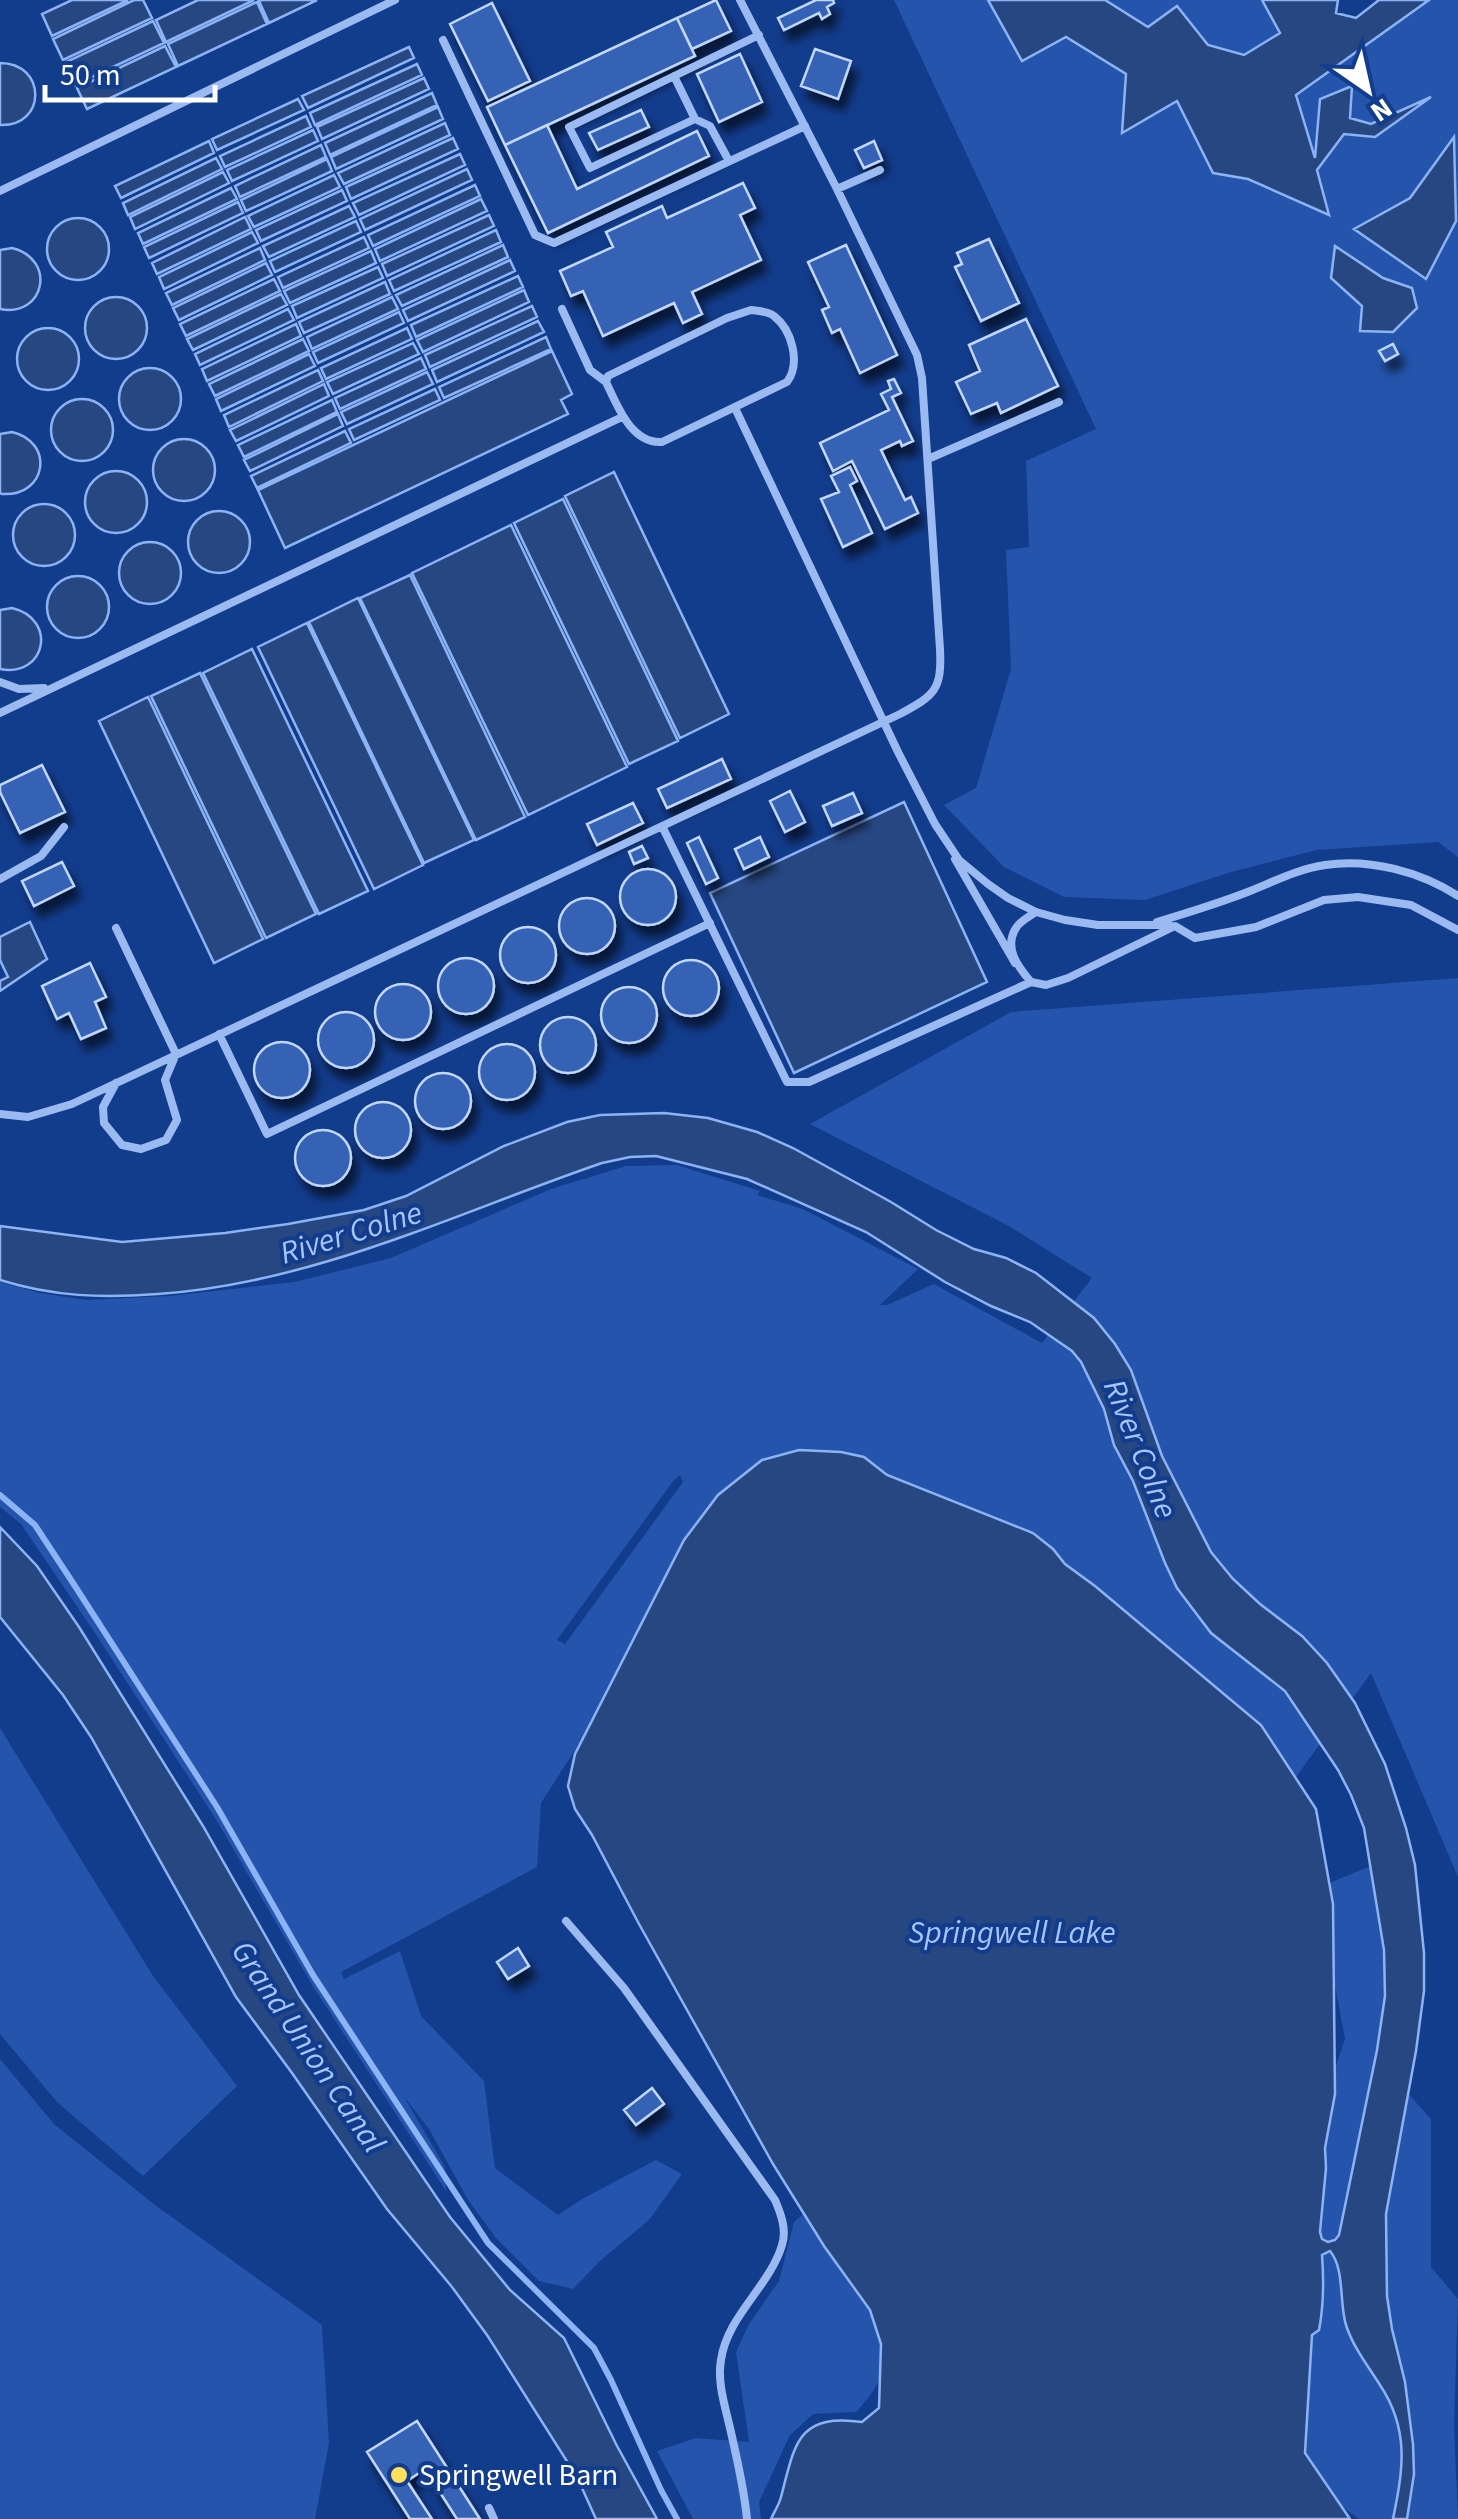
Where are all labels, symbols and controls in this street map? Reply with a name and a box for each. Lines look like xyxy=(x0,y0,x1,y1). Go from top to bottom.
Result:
scale bar xyxy=(45,40,215,102)
north arrow xyxy=(1318,40,1418,140)
text: 50 m xyxy=(60,54,121,97)
text: N xyxy=(1363,88,1400,132)
water label: River Colne xyxy=(274,1190,428,1276)
water label: River Colne xyxy=(1091,1373,1189,1525)
water label: Springwell Lake xyxy=(908,1910,1116,1956)
water label: Grand Union Canal xyxy=(220,1932,396,2162)
place label: Springwell Barn xyxy=(419,2454,618,2497)
marker: Springwell Barn xyxy=(388,2464,410,2486)

